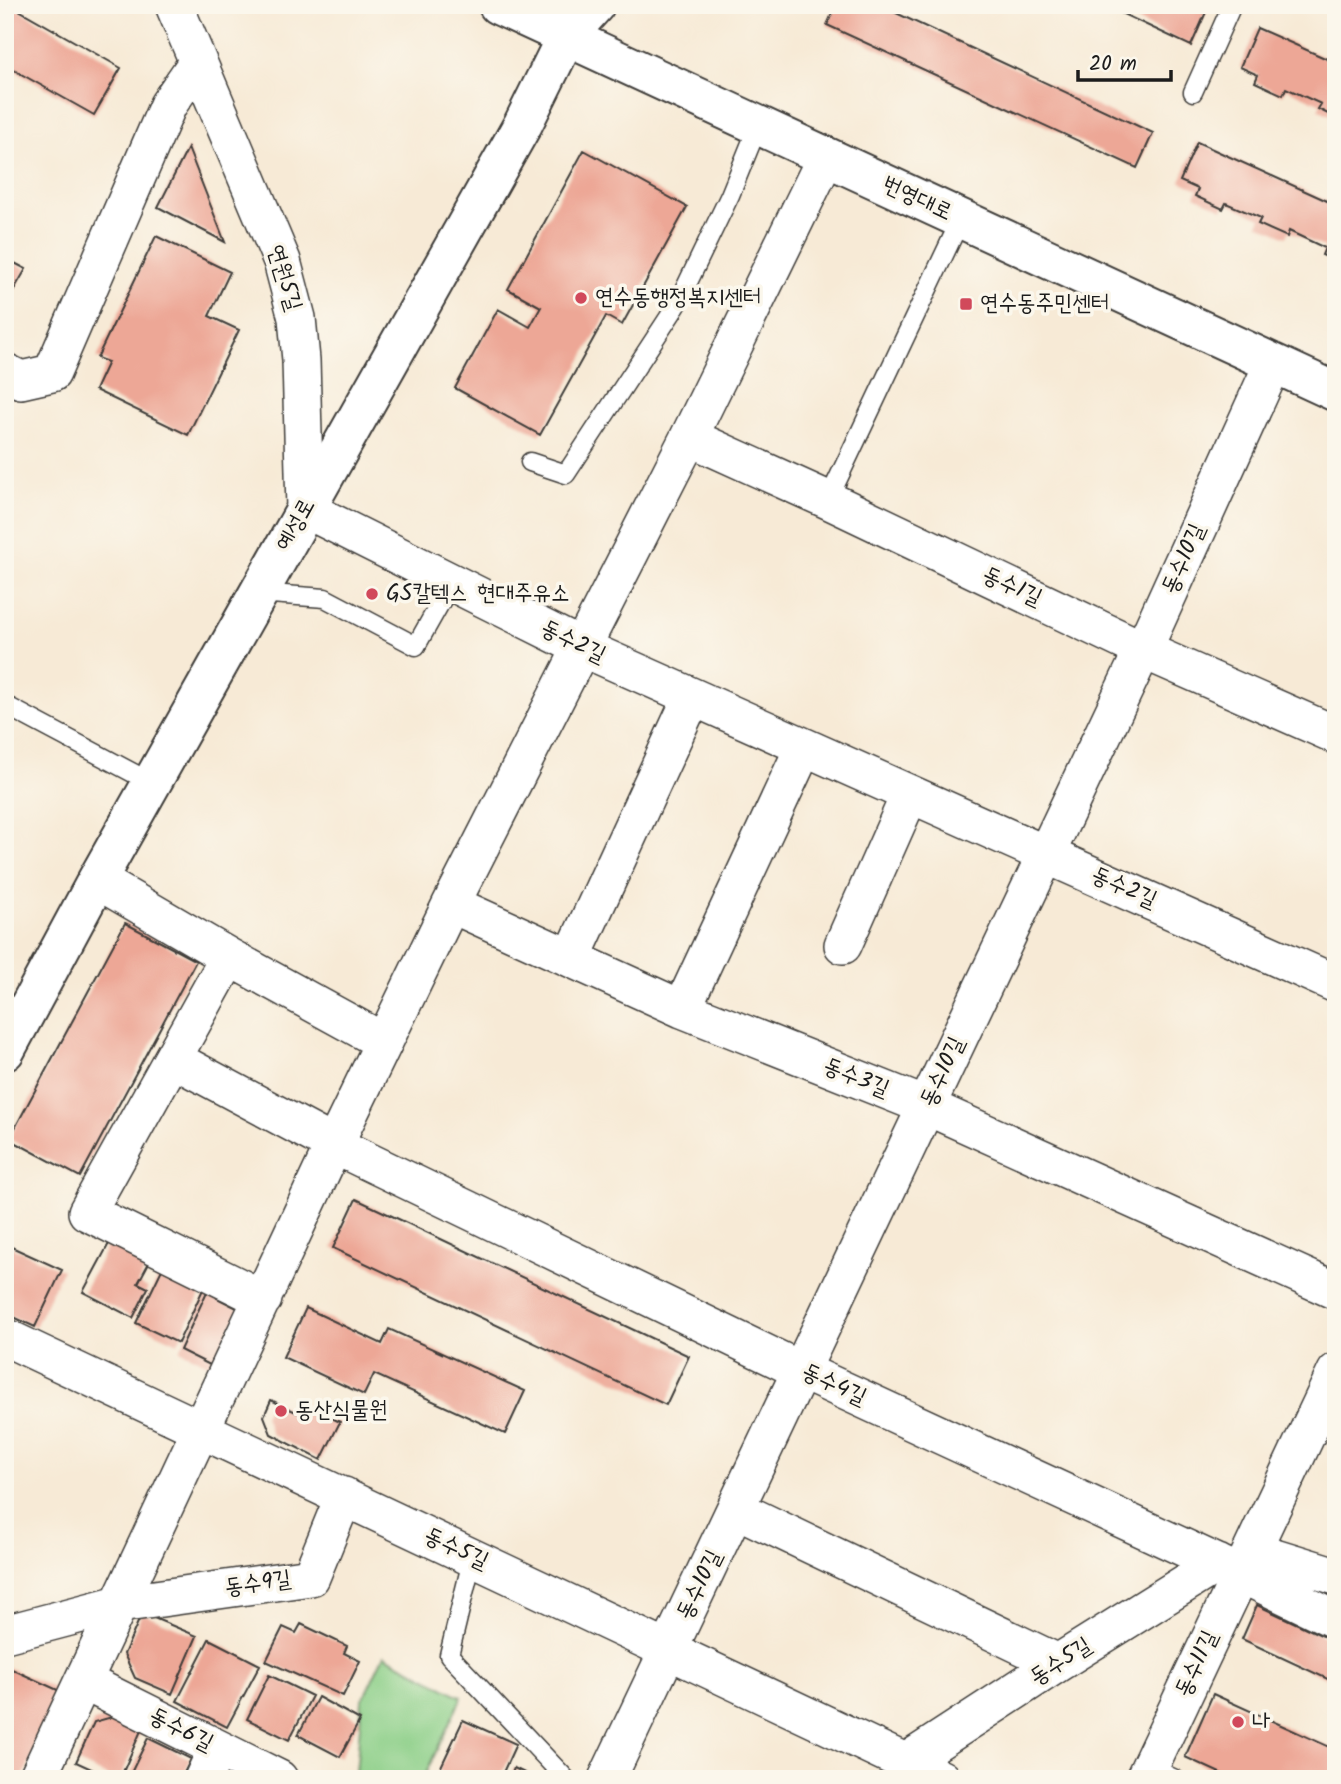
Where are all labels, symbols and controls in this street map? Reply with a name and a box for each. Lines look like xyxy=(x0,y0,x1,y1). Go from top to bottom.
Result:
scale bar xyxy=(1078,38,1171,82)
text: 20 m xyxy=(1089,48,1137,81)
street label: 번영대로 xyxy=(876,167,958,231)
street label: 연원5길 xyxy=(257,240,311,316)
place label: 연수동행정복지센터 xyxy=(595,280,762,316)
place label: 연수동주민센터 xyxy=(980,286,1110,322)
marker: 연수동행정복지센터 xyxy=(573,290,589,306)
marker: 연수동주민센터 xyxy=(958,296,974,312)
street label: 예성로 xyxy=(267,492,325,558)
street label: 동수10길 xyxy=(1152,518,1216,600)
street label: 동수1길 xyxy=(976,557,1048,617)
place label: GS칼텍스 현대주유소 xyxy=(386,576,570,612)
marker: GS칼텍스 현대주유소 xyxy=(364,586,380,602)
street label: 동수2길 xyxy=(534,611,612,673)
street label: 동수2길 xyxy=(1085,858,1163,918)
street label: 동수10길 xyxy=(911,1031,975,1113)
street label: 동수3길 xyxy=(817,1048,895,1108)
street label: 동수4길 xyxy=(795,1354,873,1416)
place label: 동산식물원 xyxy=(295,1393,388,1429)
marker: 동산식물원 xyxy=(273,1403,289,1419)
street label: 동수5길 xyxy=(418,1518,494,1580)
street label: 동수10길 xyxy=(668,1544,732,1626)
street label: 동수9길 xyxy=(222,1562,294,1606)
street label: 동수11길 xyxy=(1166,1625,1228,1703)
street label: 동수5길 xyxy=(1023,1628,1099,1696)
street label: 동수6길 xyxy=(142,1698,220,1762)
place label: 나 xyxy=(1252,1704,1271,1740)
marker: 나 xyxy=(1230,1714,1246,1730)

